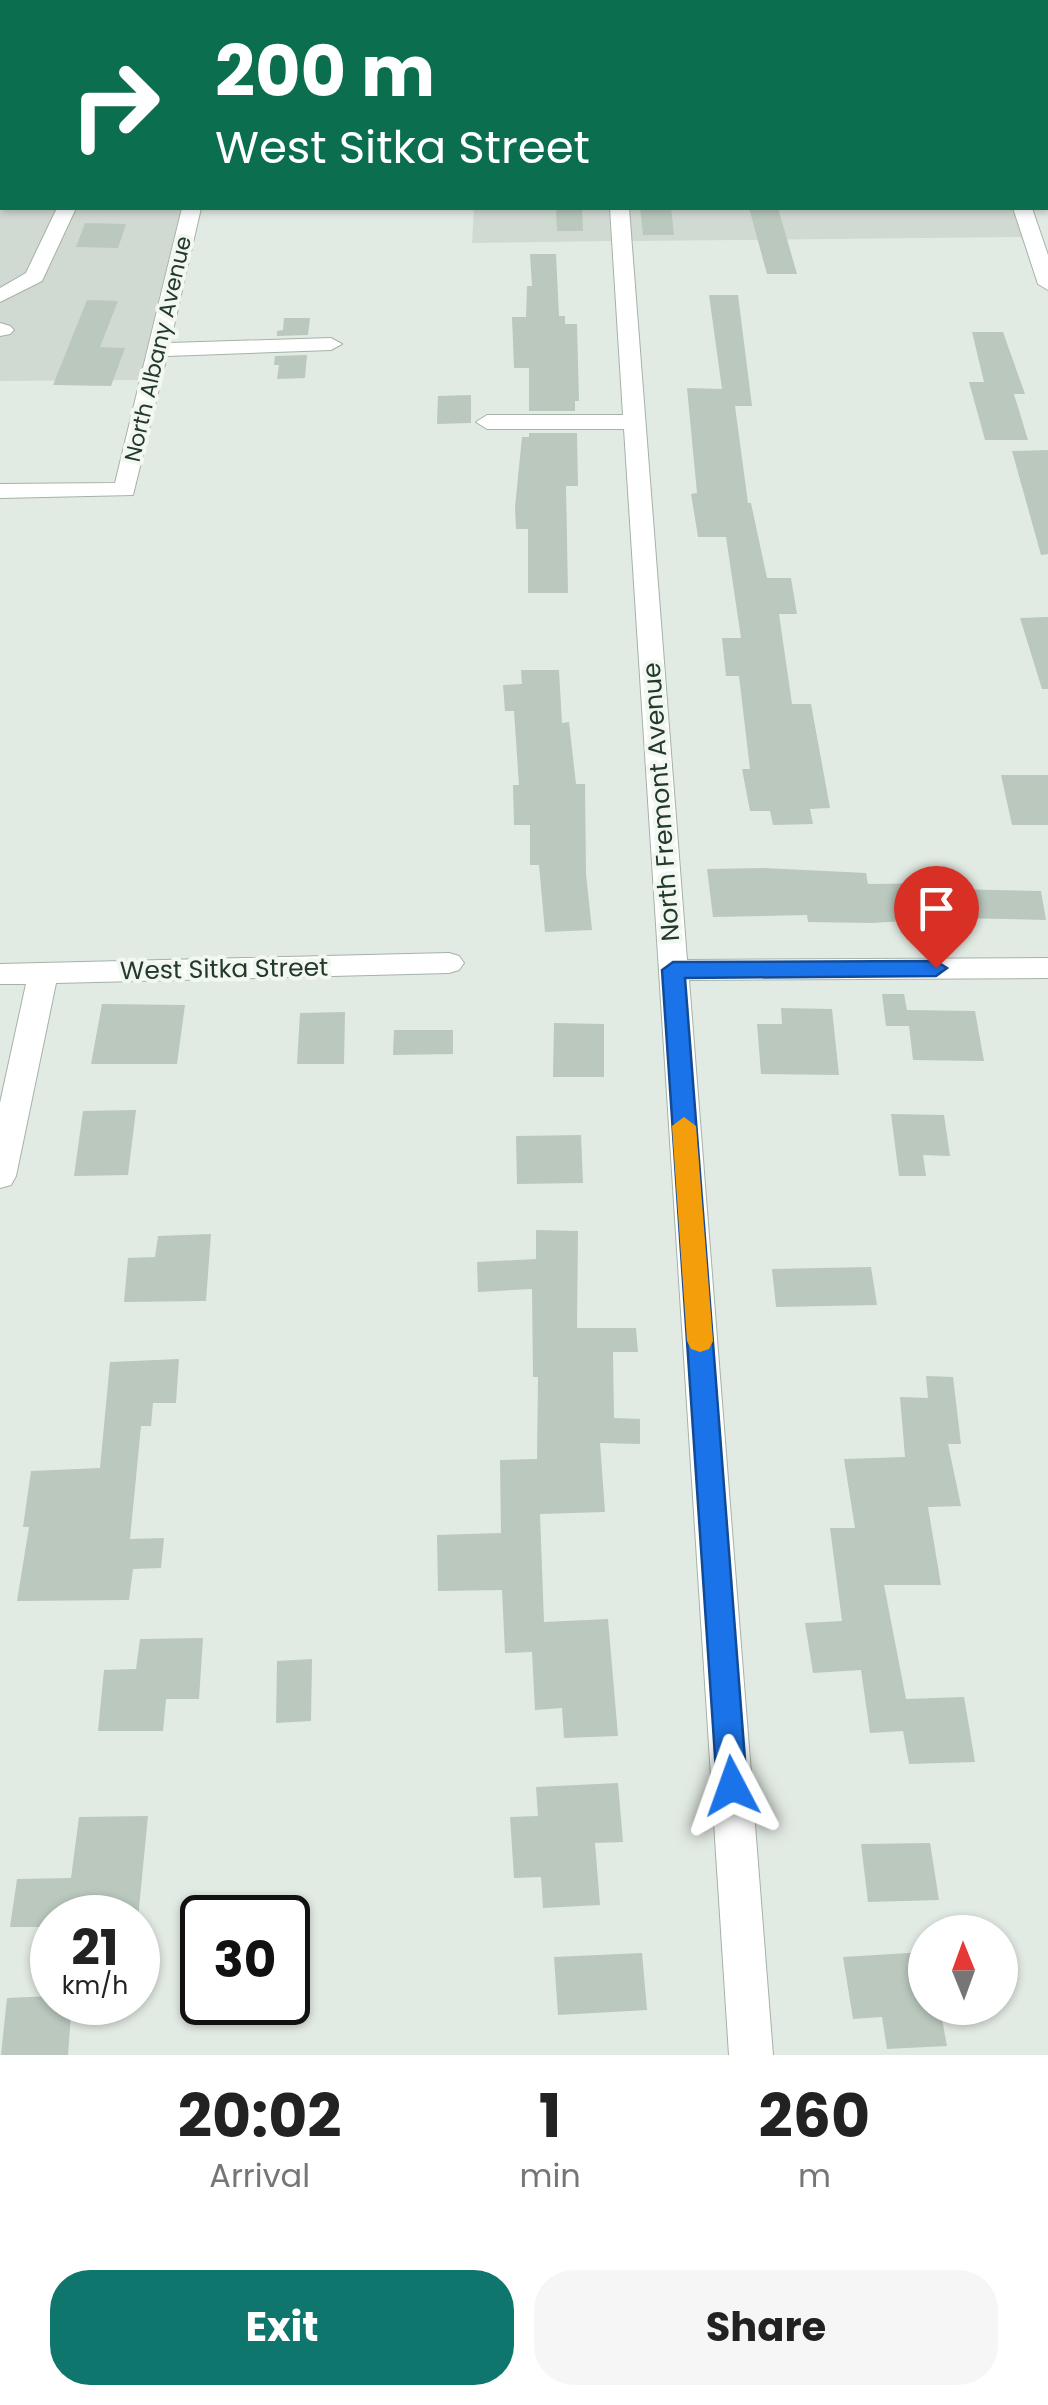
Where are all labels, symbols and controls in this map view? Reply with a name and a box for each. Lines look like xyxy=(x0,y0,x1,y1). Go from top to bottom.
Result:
text: 200 m xyxy=(215,22,435,121)
icon: right xyxy=(50,40,180,170)
text: West Sitka Street xyxy=(215,116,590,179)
street label: North Albany Avenue xyxy=(117,233,199,465)
street label: North Fremont Avenue xyxy=(634,661,688,943)
pin xyxy=(894,866,979,969)
icon: arrive xyxy=(909,881,964,936)
street label: West Sitka Street xyxy=(120,950,328,988)
position arrow xyxy=(680,1734,784,1838)
speed limit sign: 30 xyxy=(180,1895,310,2025)
text: 21 xyxy=(71,1912,119,1983)
north arrow xyxy=(908,1915,1018,2025)
map controls xyxy=(908,1915,1018,2025)
text: km/h xyxy=(62,1968,128,2003)
text: 20:02 xyxy=(178,2074,342,2158)
text: 1 xyxy=(539,2074,561,2158)
text: 260 xyxy=(759,2074,870,2158)
text: Arrival xyxy=(209,2153,310,2198)
text: min xyxy=(519,2153,581,2198)
text: m xyxy=(798,2153,831,2198)
button: Exit xyxy=(50,2270,514,2385)
button: Share xyxy=(534,2270,998,2385)

